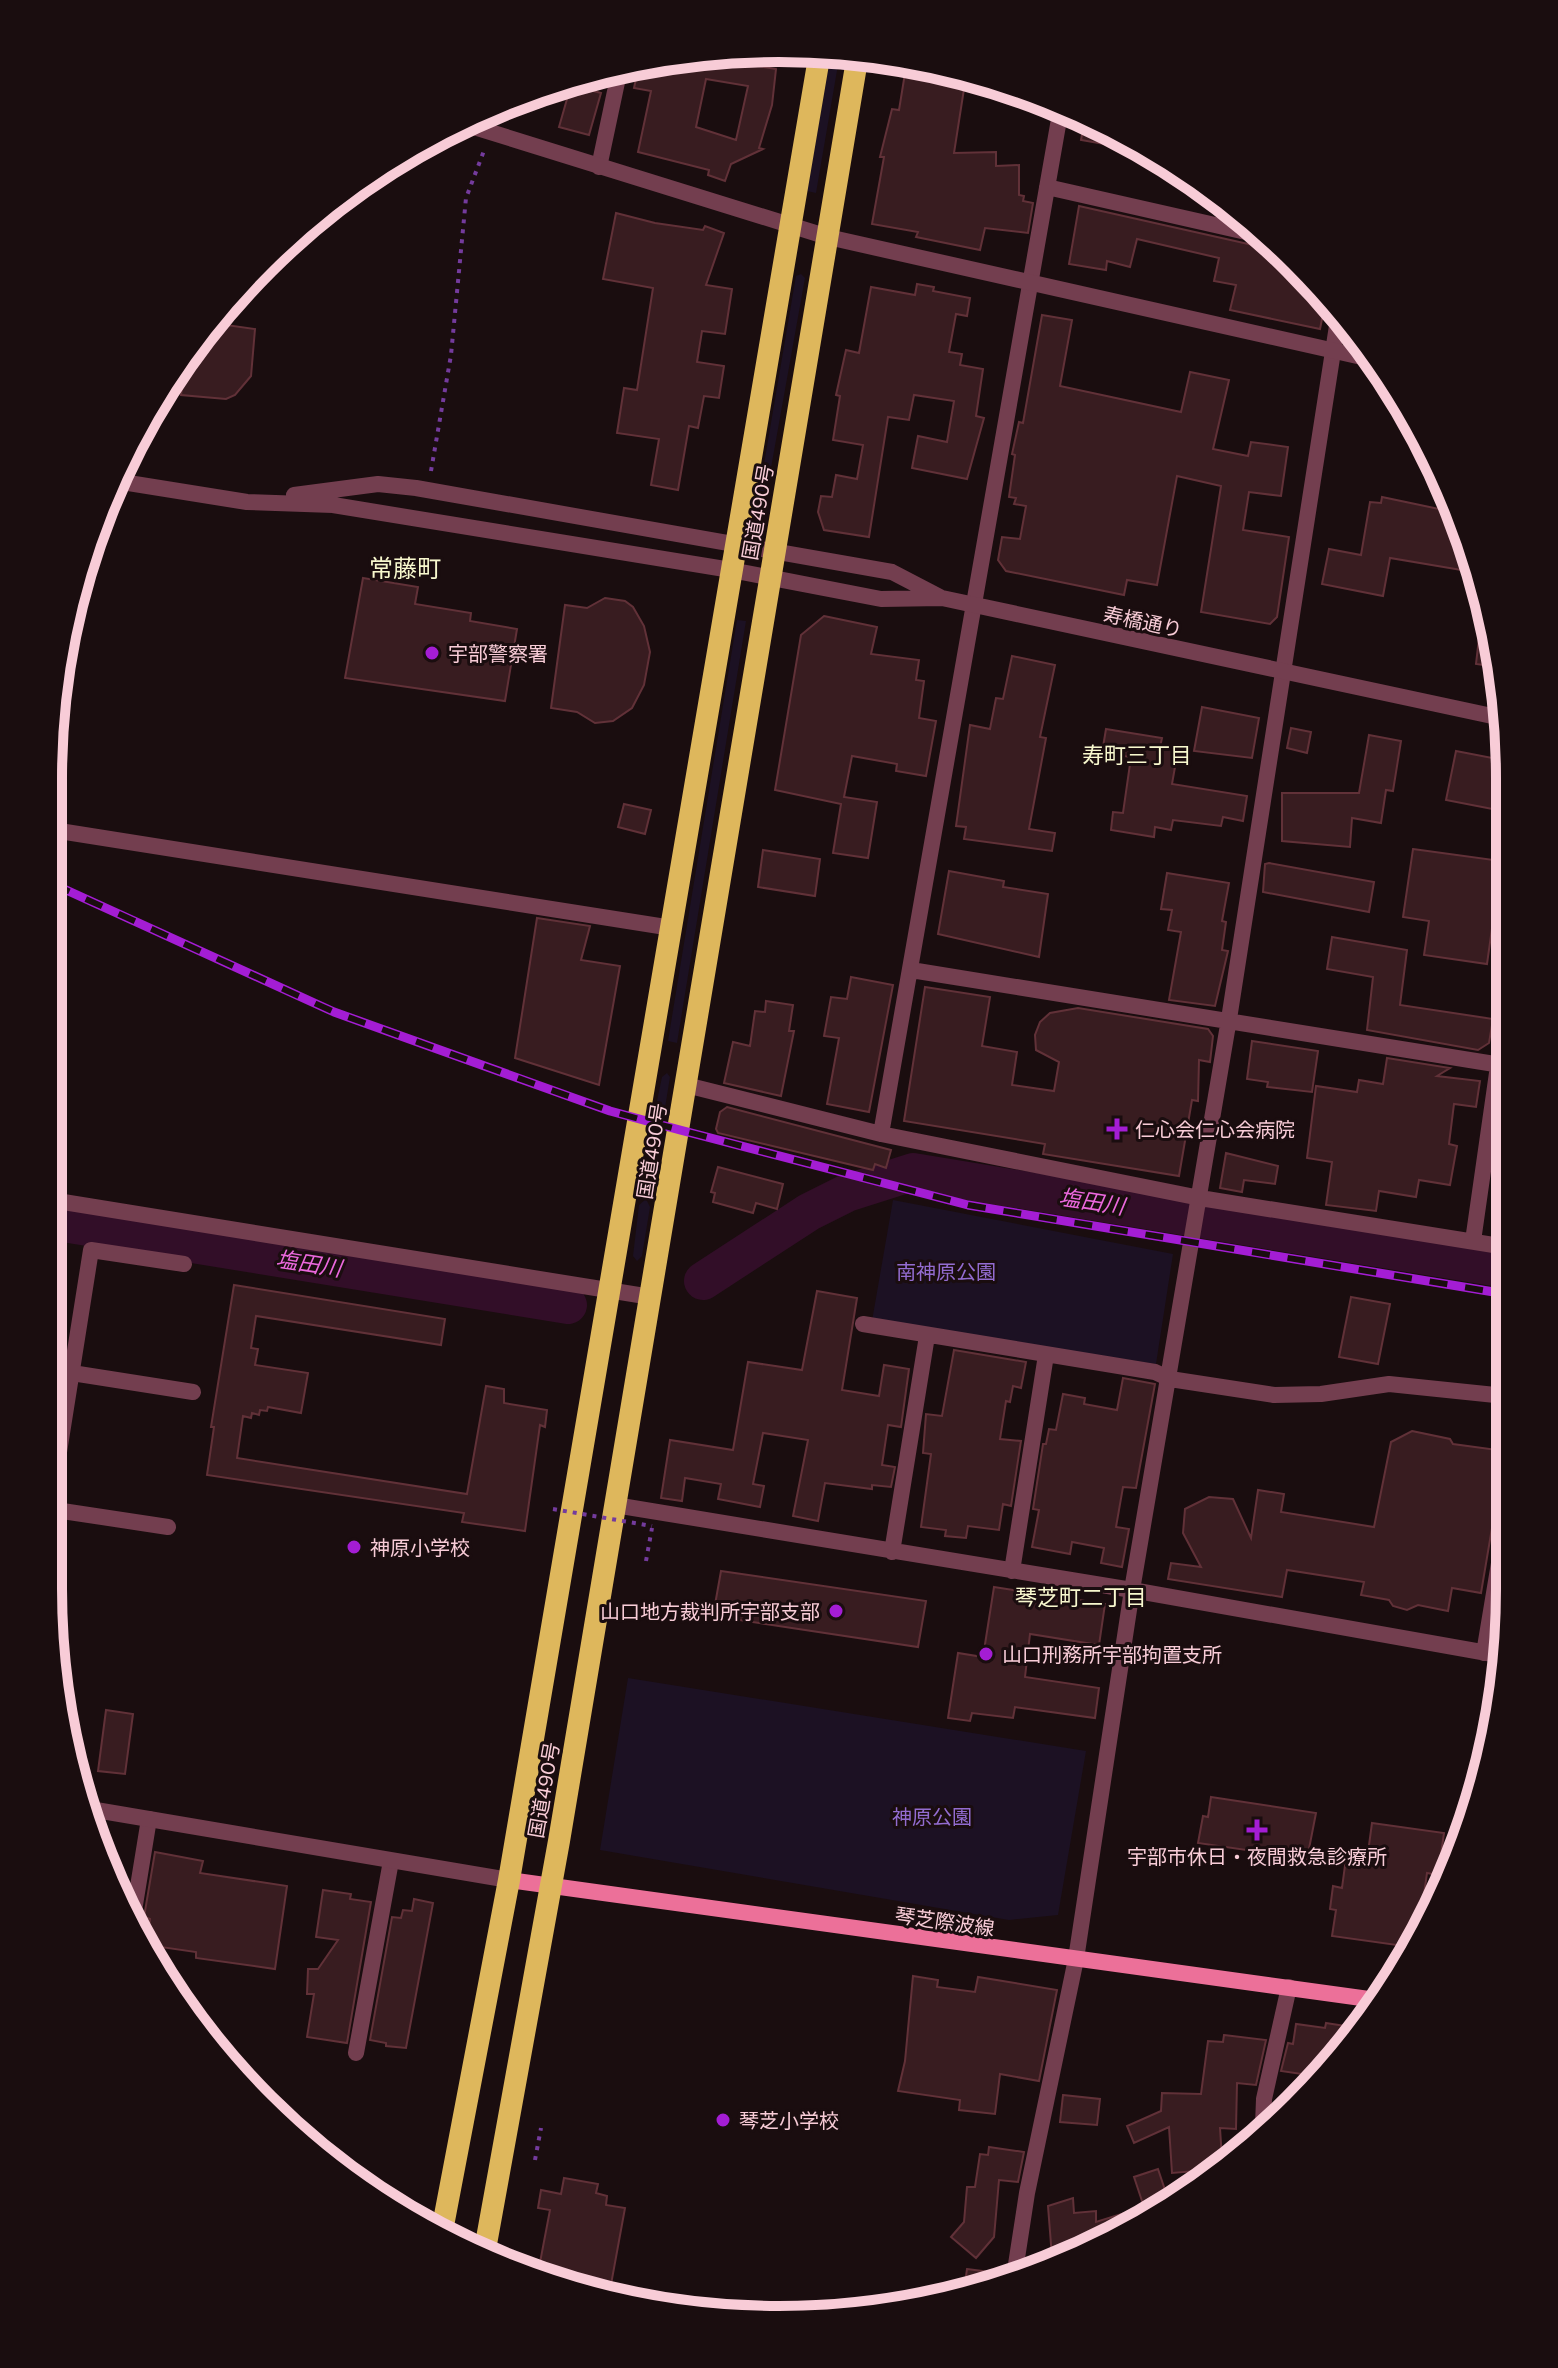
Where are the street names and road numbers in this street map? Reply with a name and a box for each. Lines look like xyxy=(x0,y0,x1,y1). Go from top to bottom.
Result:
street label: 国道490号 xyxy=(737,462,777,562)
street label: 寿橋通り xyxy=(1101,601,1185,641)
street label: 国道490号 xyxy=(632,1101,670,1201)
street label: 国道490号 xyxy=(523,1740,563,1840)
street label: 琴芝際波線 xyxy=(894,1902,996,1940)

